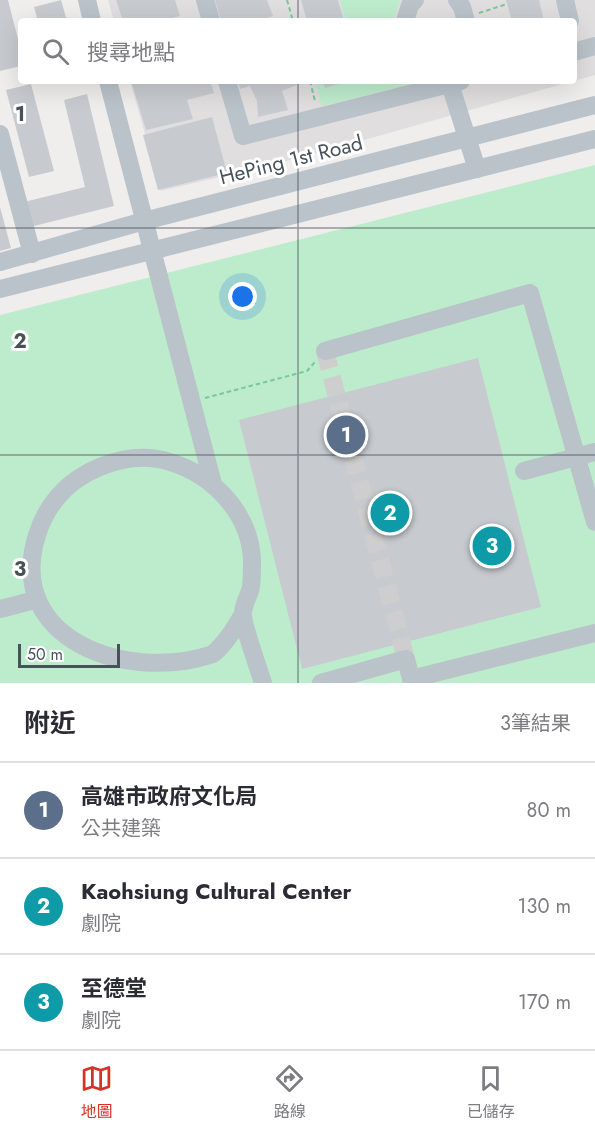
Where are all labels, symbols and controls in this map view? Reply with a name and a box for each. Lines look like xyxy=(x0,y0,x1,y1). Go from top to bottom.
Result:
search box xyxy=(18,18,577,84)
icon: search xyxy=(39,35,72,68)
text: 搜尋地點 xyxy=(87,36,175,68)
text: 1 xyxy=(15,100,25,129)
street label: HePing 1st Road xyxy=(216,128,366,192)
your location xyxy=(228,282,257,311)
text: 2 xyxy=(13,327,27,356)
pin: 1 xyxy=(326,412,366,458)
pin: 2 xyxy=(370,490,410,536)
pin: 3 xyxy=(472,524,512,568)
text: 3 xyxy=(14,555,26,584)
scale bar xyxy=(18,641,120,668)
text: 50 m xyxy=(27,643,63,666)
text: 附近 xyxy=(24,704,76,742)
text: 3筆結果 xyxy=(500,709,571,738)
text: 高雄市政府文化局 xyxy=(81,780,257,812)
text: 1 xyxy=(38,796,49,825)
text: 80 m xyxy=(526,796,571,825)
text: 公共建築 xyxy=(81,814,161,843)
text: Kaohsiung Cultural Center xyxy=(81,875,352,907)
text: 2 xyxy=(37,892,50,921)
text: 130 m xyxy=(517,892,571,921)
text: 劇院 xyxy=(81,909,121,938)
text: 至德堂 xyxy=(81,972,147,1004)
text: 3 xyxy=(37,988,50,1017)
text: 170 m xyxy=(518,988,571,1017)
text: 劇院 xyxy=(81,1006,121,1035)
tab: 地圖 xyxy=(80,1062,113,1123)
tab: 路線 xyxy=(273,1062,306,1123)
tab: 已儲存 xyxy=(467,1062,515,1123)

